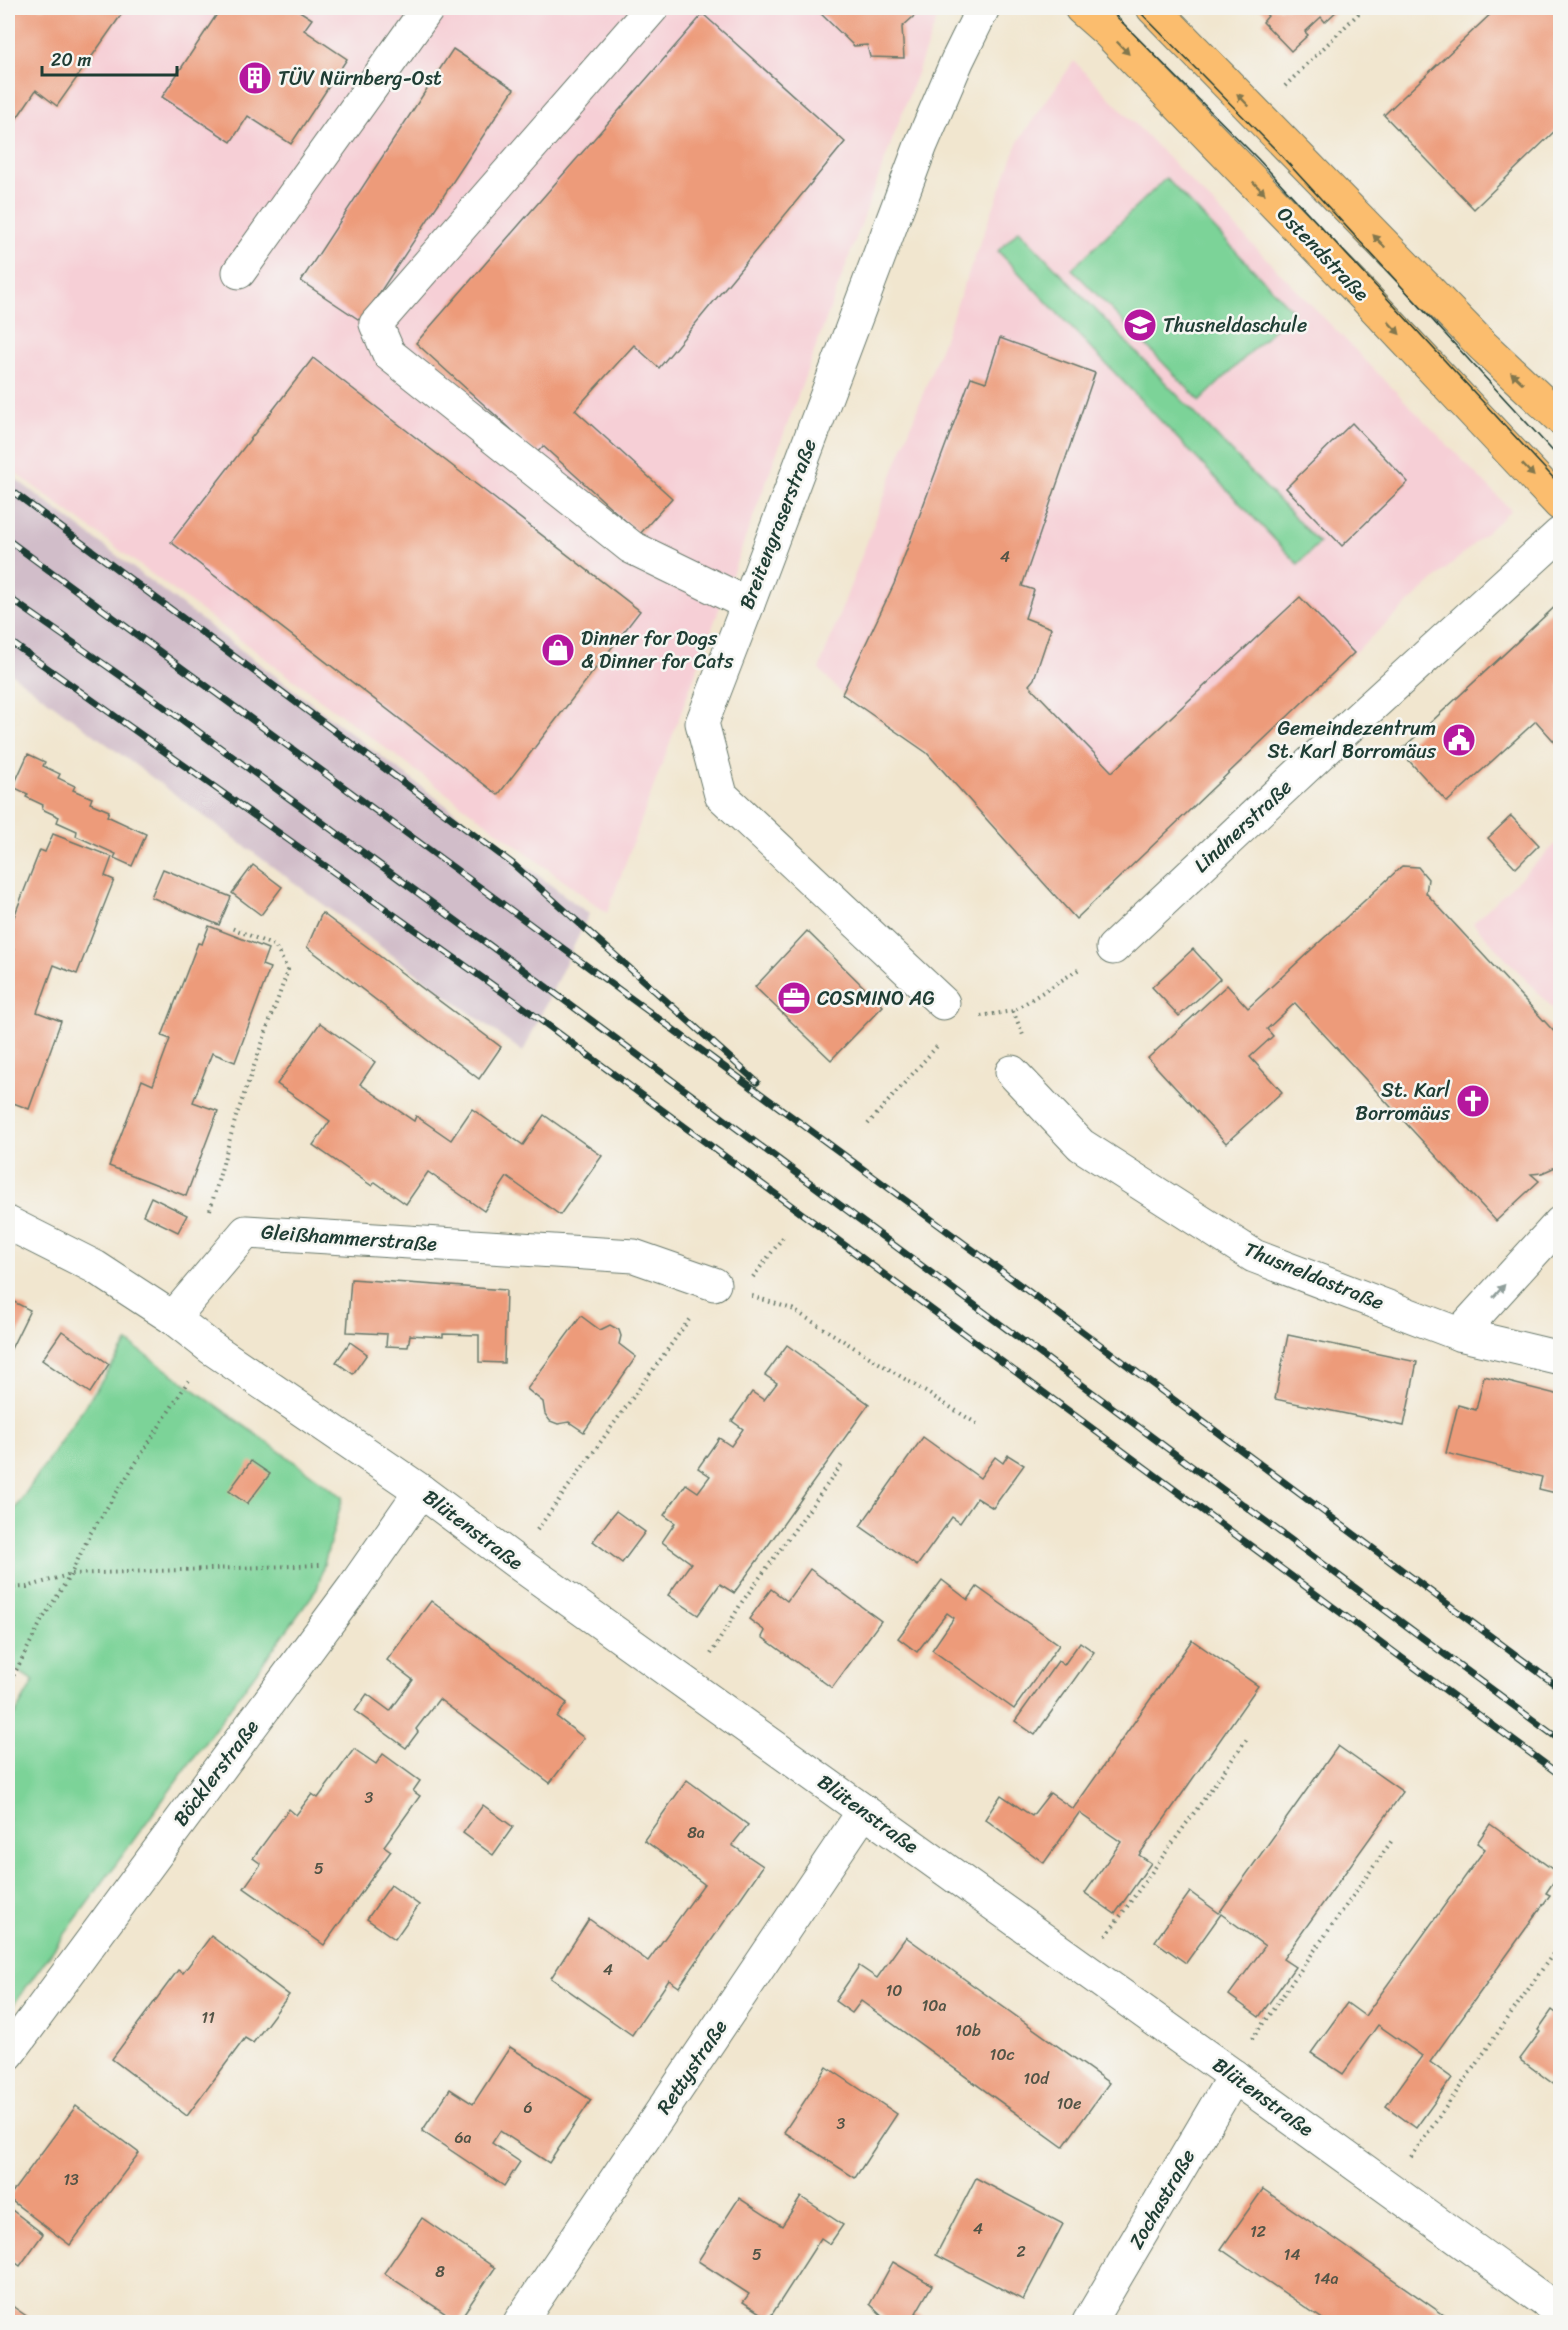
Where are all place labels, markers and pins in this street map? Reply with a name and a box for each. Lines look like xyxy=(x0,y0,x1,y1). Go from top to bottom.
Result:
building icon: TÜV Nürnberg-Ost xyxy=(237,60,273,96)
place label: TÜV Nürnberg-Ost xyxy=(278,61,442,96)
school or university icon: Thusneldaschule xyxy=(1122,307,1158,343)
place label: Thusneldaschule xyxy=(1163,308,1307,343)
place label: Dinner for Dogs & Dinner for Cats xyxy=(581,621,734,679)
shop icon: Dinner for Dogs & Dinner for Cats xyxy=(540,632,576,668)
place label: Gemeindezentrum St. Karl Borromäus xyxy=(1268,711,1437,769)
public building icon: Gemeindezentrum St. Karl Borromäus xyxy=(1441,722,1477,758)
office icon: COSMINO AG xyxy=(776,980,812,1016)
place label: COSMINO AG xyxy=(817,981,935,1016)
place label: St. Karl Borromäus xyxy=(1355,1073,1451,1131)
church icon: St. Karl Borromäus xyxy=(1455,1083,1491,1119)

